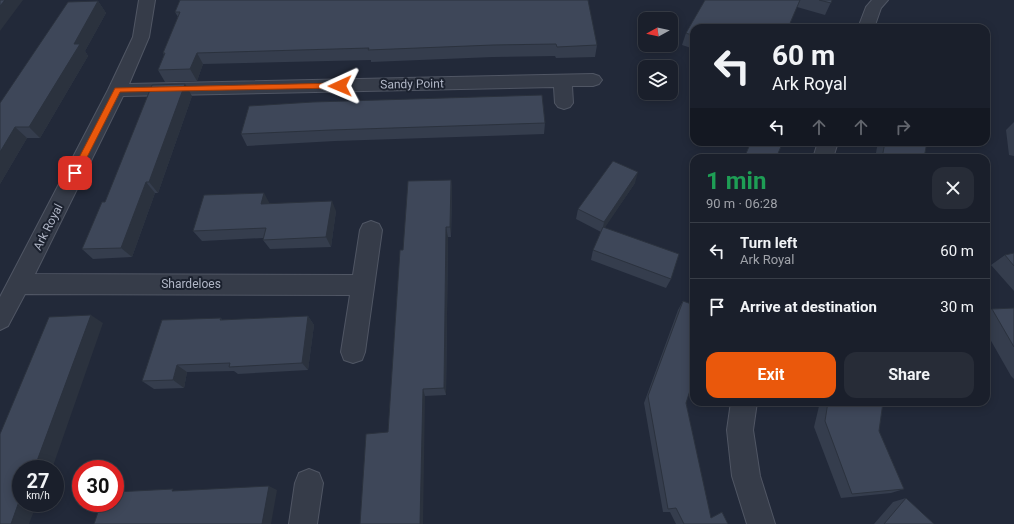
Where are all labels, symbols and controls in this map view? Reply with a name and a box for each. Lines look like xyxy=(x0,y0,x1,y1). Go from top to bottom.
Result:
north arrow xyxy=(638,12,678,52)
map controls xyxy=(638,12,678,100)
text: 60 m xyxy=(772,39,835,72)
icon: left xyxy=(706,40,758,92)
button: layers xyxy=(638,60,678,100)
position arrow xyxy=(319,65,361,107)
text: Ark Royal xyxy=(772,73,847,94)
street label: Sandy Point xyxy=(380,76,444,92)
icon: left xyxy=(766,116,788,138)
icon: ahead xyxy=(808,116,830,138)
icon: ahead xyxy=(850,116,872,138)
icon: right xyxy=(892,116,914,138)
pin xyxy=(58,156,92,190)
icon: arrive xyxy=(64,162,86,184)
text: 1 min xyxy=(706,167,766,195)
button: close xyxy=(932,167,974,209)
text: 90 m · 06:28 xyxy=(706,196,777,211)
street label: Ark Royal xyxy=(30,201,66,253)
text: Turn left xyxy=(740,234,797,252)
icon: left xyxy=(706,240,728,262)
text: 60 m xyxy=(940,242,974,260)
text: Ark Royal xyxy=(740,252,794,267)
street label: Shardeloes xyxy=(161,277,221,291)
icon: arrive xyxy=(706,296,728,318)
text: Arrive at destination xyxy=(740,298,877,316)
text: 30 m xyxy=(940,298,974,316)
button: Exit xyxy=(706,352,836,398)
button: Share xyxy=(844,352,974,398)
speed limit sign: 30 xyxy=(72,460,124,512)
text: 27 xyxy=(27,469,49,493)
text: km/h xyxy=(26,490,50,501)

